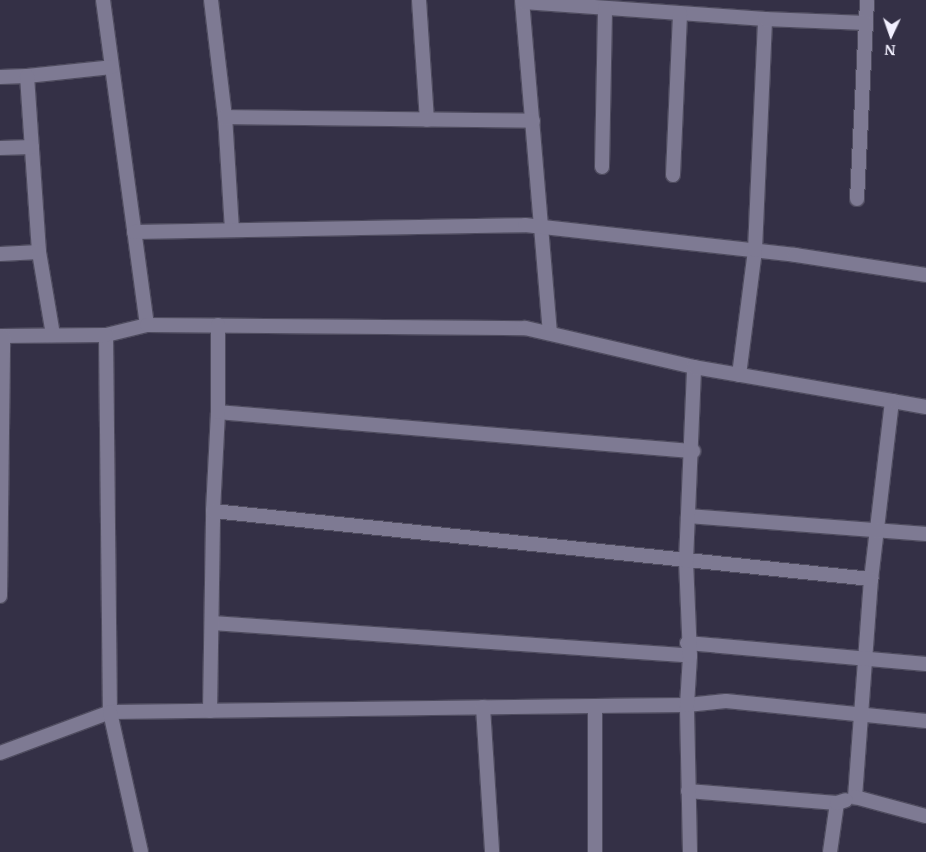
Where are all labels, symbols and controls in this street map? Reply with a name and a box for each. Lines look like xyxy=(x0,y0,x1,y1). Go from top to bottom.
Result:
north arrow xyxy=(866,10,916,60)
text: N xyxy=(884,41,896,59)

